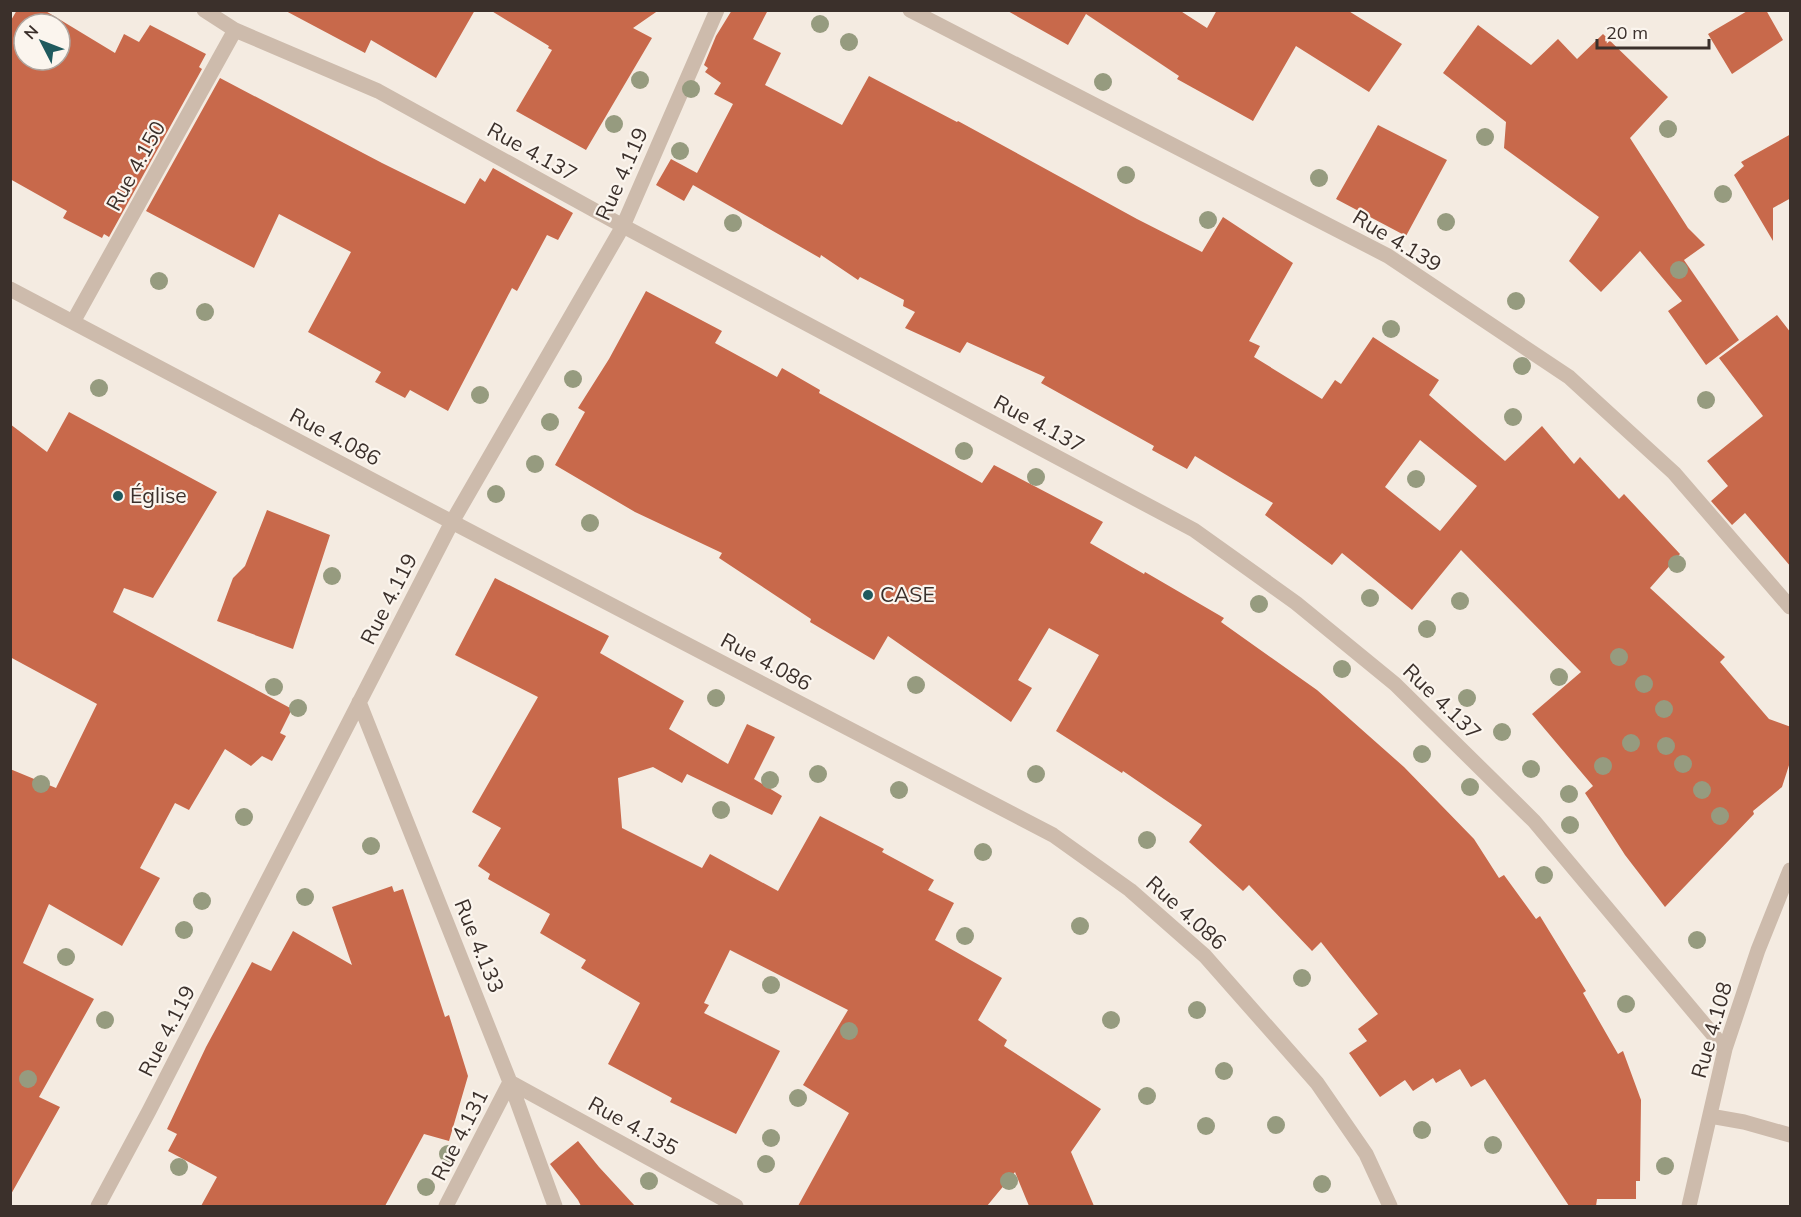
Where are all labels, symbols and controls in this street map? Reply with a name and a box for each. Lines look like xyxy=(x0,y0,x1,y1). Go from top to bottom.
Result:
north arrow xyxy=(12,12,72,72)
scale bar xyxy=(1597,12,1710,50)
text: N xyxy=(19,21,42,43)
text: 20 m xyxy=(1606,21,1648,44)
street label: Rue 4.150 xyxy=(100,116,170,215)
street label: Rue 4.137 xyxy=(483,116,582,186)
street label: Rue 4.119 xyxy=(589,123,653,224)
street label: Rue 4.139 xyxy=(1348,204,1447,277)
street label: Rue 4.137 xyxy=(990,388,1089,458)
street label: Rue 4.086 xyxy=(286,401,385,471)
place label: Église xyxy=(130,482,187,508)
marker: Église xyxy=(111,489,125,503)
street label: Rue 4.119 xyxy=(354,549,422,648)
place label: CASE xyxy=(880,581,935,607)
marker: CASE xyxy=(861,588,875,602)
street label: Rue 4.086 xyxy=(717,626,816,696)
street label: Rue 4.137 xyxy=(1398,658,1487,745)
street label: Rue 4.086 xyxy=(1141,870,1232,955)
street label: Rue 4.133 xyxy=(449,895,510,996)
street label: Rue 4.108 xyxy=(1685,979,1737,1081)
street label: Rue 4.119 xyxy=(132,981,200,1080)
street label: Rue 4.131 xyxy=(425,1085,493,1184)
street label: Rue 4.135 xyxy=(584,1090,683,1160)

